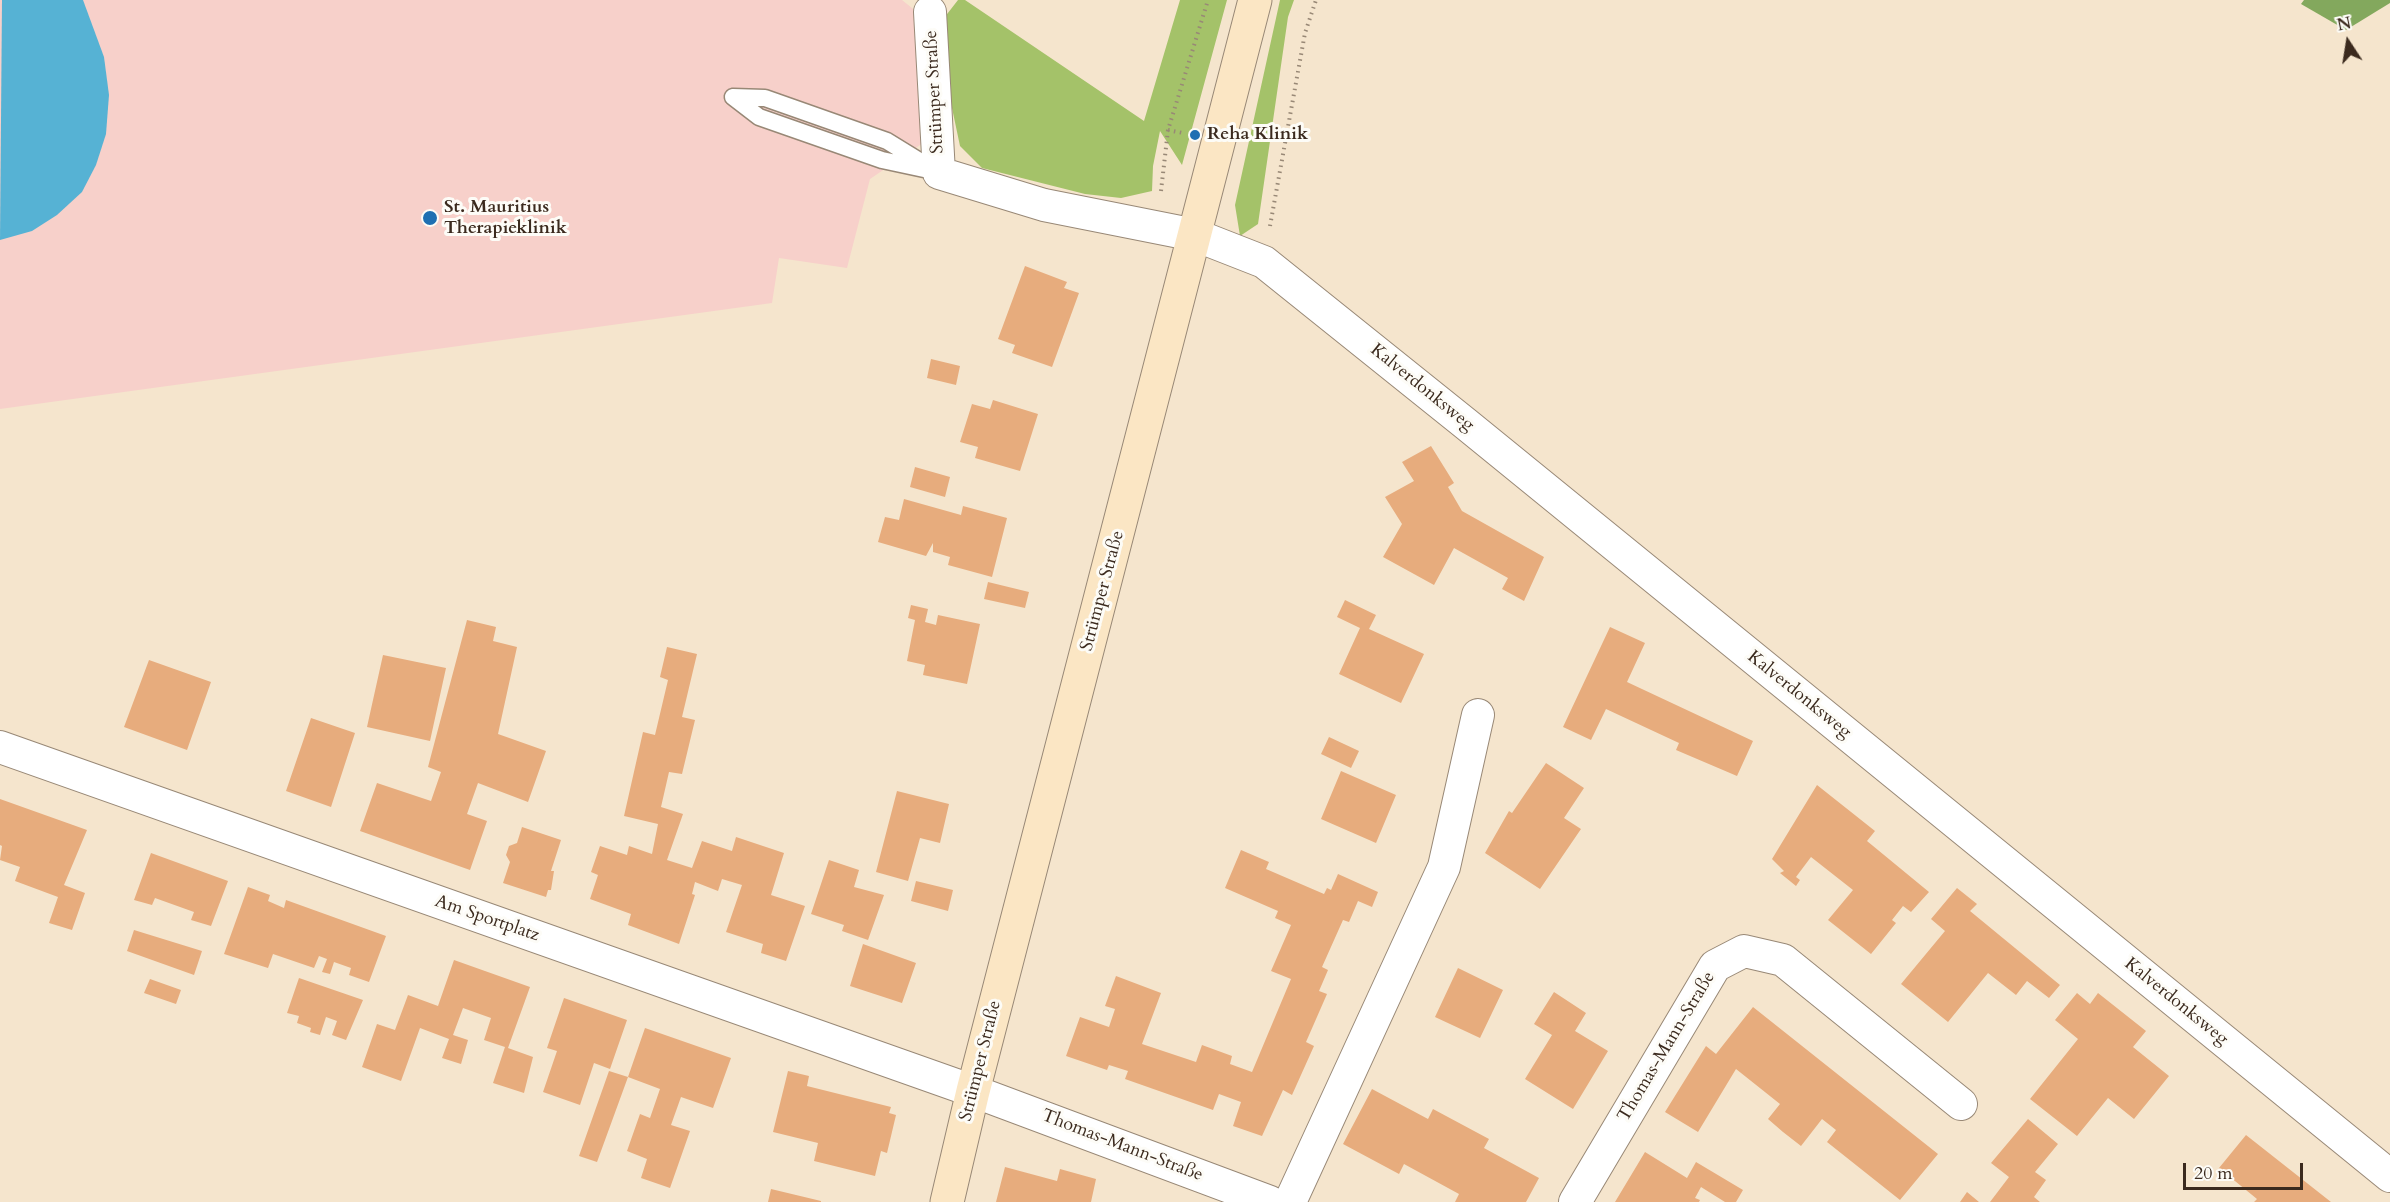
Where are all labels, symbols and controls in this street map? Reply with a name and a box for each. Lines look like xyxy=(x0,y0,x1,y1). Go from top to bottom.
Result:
north arrow xyxy=(2318,12,2378,72)
text: N xyxy=(2335,12,2353,37)
street label: Strümper Straße xyxy=(921,30,949,154)
place label: Reha Klinik xyxy=(1207,124,1308,146)
marker: Reha Klinik xyxy=(1188,128,1202,142)
place label: St. Mauritius Therapieklinik xyxy=(444,197,567,240)
marker: St. Mauritius Therapieklinik xyxy=(421,209,439,227)
street label: Kalverdonksweg xyxy=(1366,339,1478,437)
street label: Strümper Straße xyxy=(1077,529,1129,653)
street label: Kalverdonksweg xyxy=(1743,646,1855,744)
street label: Am Sportplatz xyxy=(432,891,542,947)
street label: Kalverdonksweg xyxy=(2120,953,2232,1051)
street label: Thomas-Mann-Straße xyxy=(1614,968,1720,1126)
street label: Strümper Straße xyxy=(956,998,1006,1124)
street label: Thomas-Mann-Straße xyxy=(1038,1105,1206,1187)
scale bar xyxy=(2186,1151,2306,1189)
text: 20 m xyxy=(2194,1161,2233,1186)

